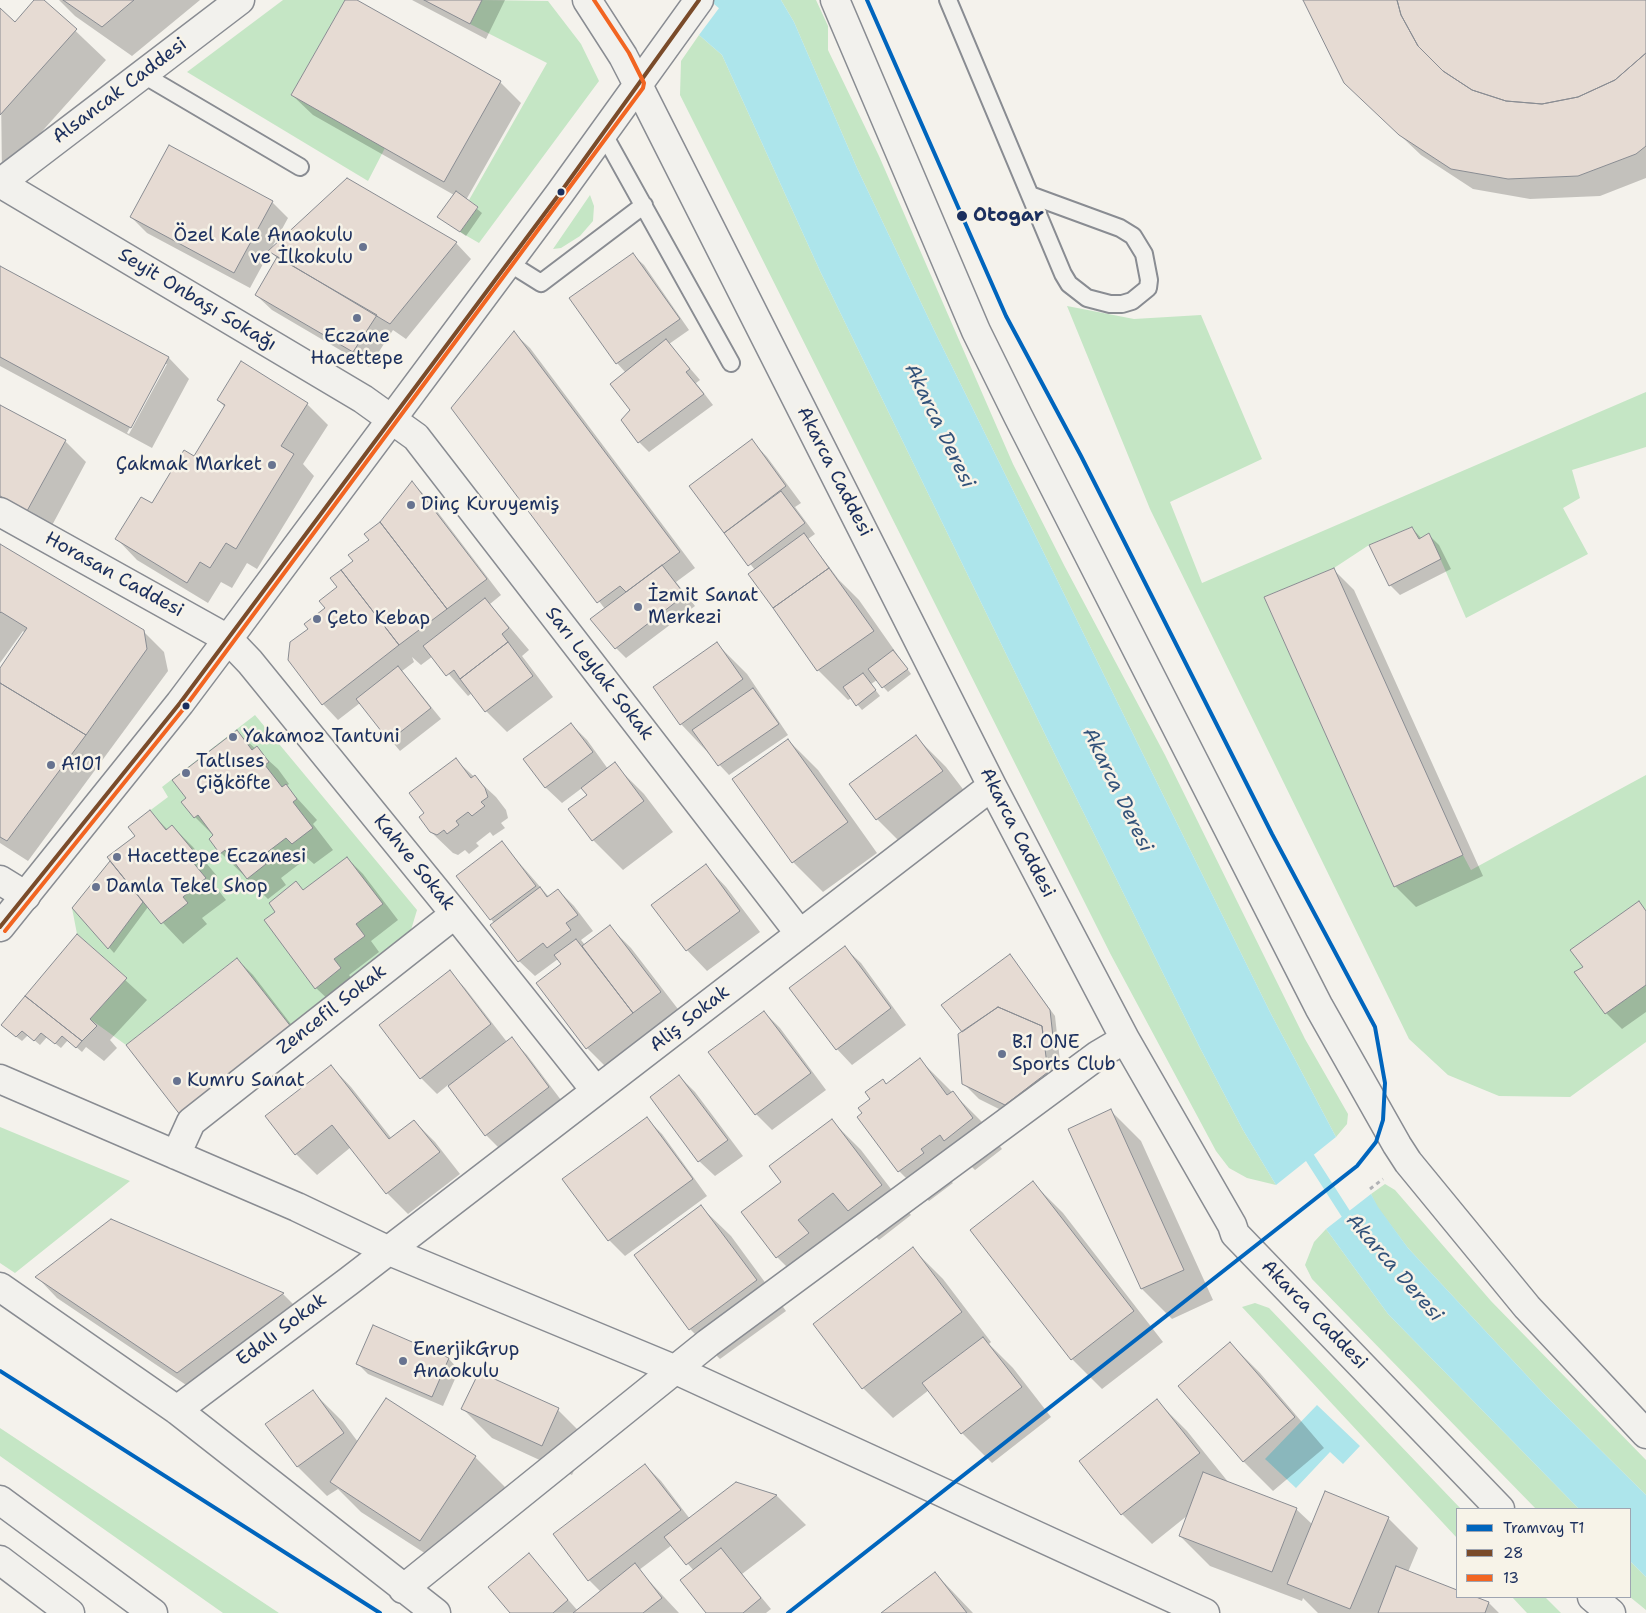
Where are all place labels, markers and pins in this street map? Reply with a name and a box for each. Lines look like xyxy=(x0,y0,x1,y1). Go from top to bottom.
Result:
unlabelled marker xyxy=(556,187,566,197)
place label: Otogar xyxy=(973,205,1044,227)
marker: Otogar xyxy=(955,209,969,223)
place label: Özel Kale Anaokulu ve İlkokulu xyxy=(174,225,353,269)
marker: Özel Kale Anaokulu ve İlkokulu xyxy=(357,241,369,253)
marker: Eczane Hacettepe xyxy=(351,312,363,324)
place label: Eczane Hacettepe xyxy=(311,326,403,370)
place label: Çakmak Market xyxy=(116,454,262,476)
marker: Çakmak Market xyxy=(266,459,278,471)
place label: Dinç Kuruyemiş xyxy=(421,494,560,516)
marker: Dinç Kuruyemiş xyxy=(405,499,417,511)
place label: İzmit Sanat Merkezi xyxy=(648,585,759,629)
marker: İzmit Sanat Merkezi xyxy=(632,601,644,613)
place label: Çeto Kebap xyxy=(327,608,430,630)
marker: Çeto Kebap xyxy=(311,613,323,625)
unlabelled marker xyxy=(181,701,191,711)
place label: Yakamoz Tantuni xyxy=(243,726,400,748)
marker: Yakamoz Tantuni xyxy=(227,731,239,743)
place label: Tatlıses Çiğköfte xyxy=(196,751,271,795)
place label: A101 xyxy=(61,754,102,776)
marker: A101 xyxy=(45,759,57,771)
marker: Tatlıses Çiğköfte xyxy=(180,767,192,779)
place label: Hacettepe Eczanesi xyxy=(127,846,306,868)
marker: Hacettepe Eczanesi xyxy=(111,851,123,863)
place label: Damla Tekel Shop xyxy=(106,876,268,898)
marker: Damla Tekel Shop xyxy=(90,881,102,893)
place label: B.1 ONE Sports Club xyxy=(1012,1032,1116,1076)
marker: B.1 ONE Sports Club xyxy=(996,1048,1008,1060)
place label: Kumru Sanat xyxy=(187,1070,305,1092)
marker: Kumru Sanat xyxy=(171,1075,183,1087)
place label: EnerjikGrup Anaokulu xyxy=(413,1339,519,1383)
marker: EnerjikGrup Anaokulu xyxy=(397,1355,409,1367)

